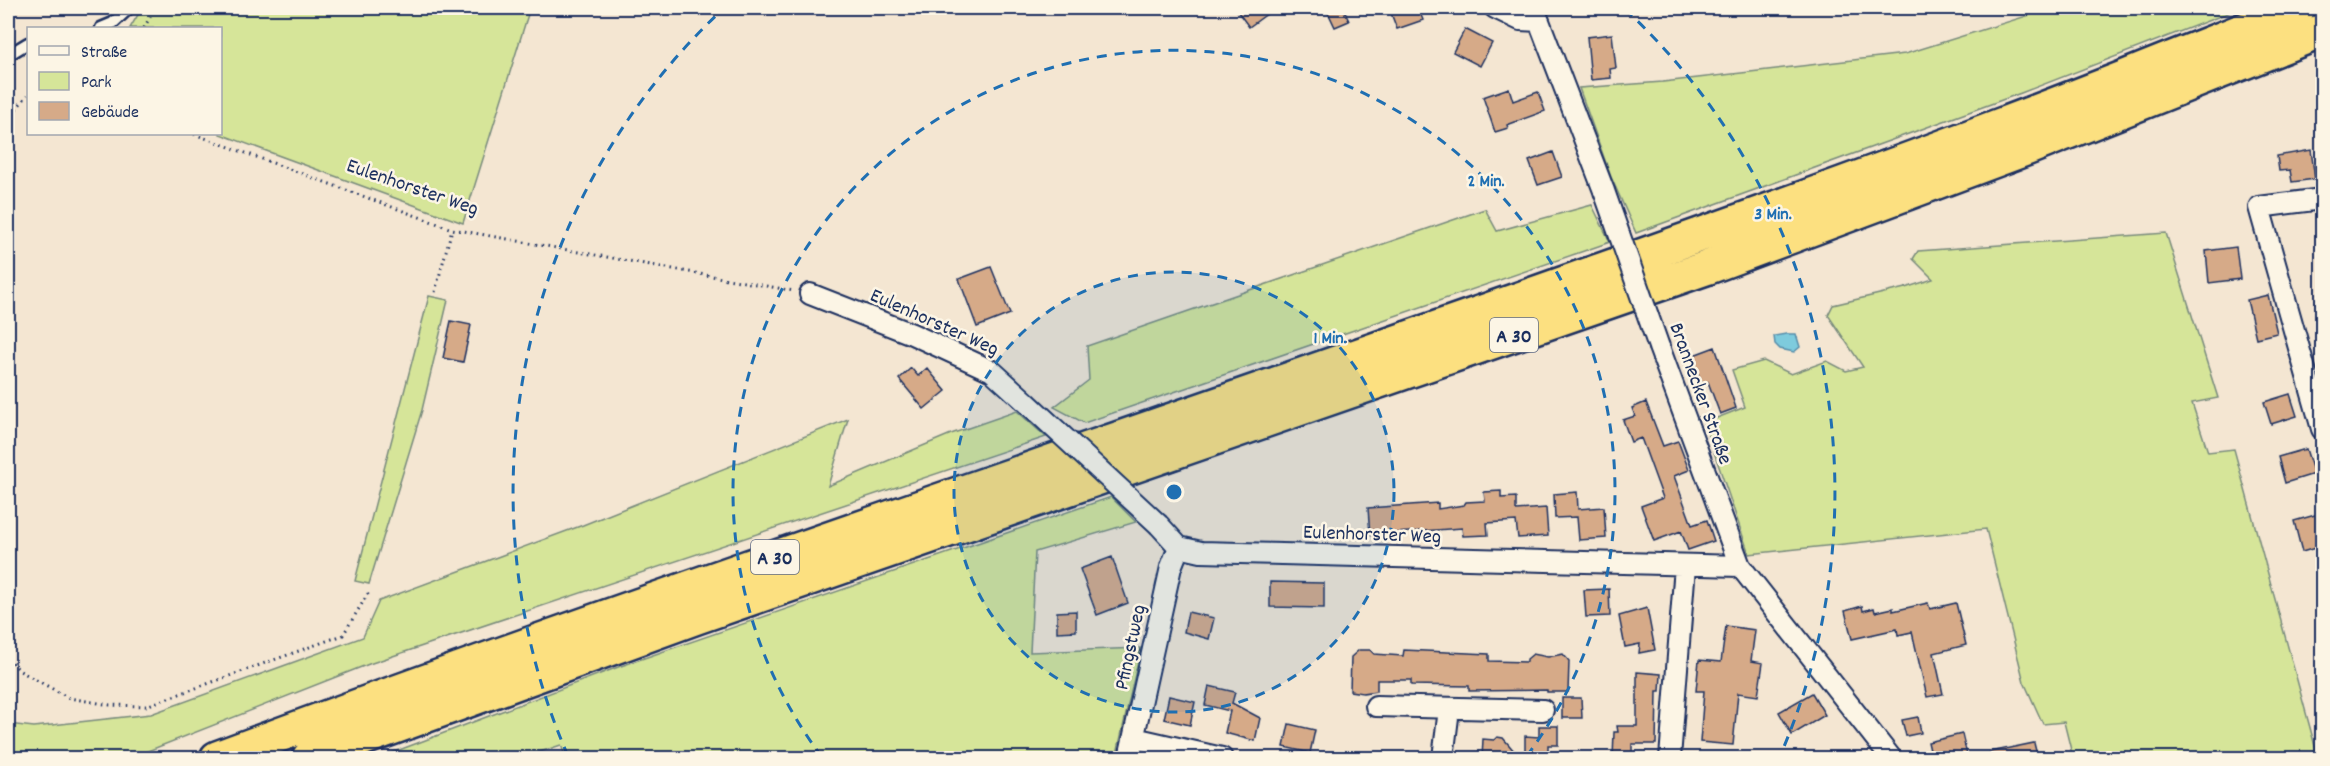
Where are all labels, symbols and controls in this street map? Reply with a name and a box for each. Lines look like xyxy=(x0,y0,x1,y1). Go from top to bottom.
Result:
legend xyxy=(27,27,222,135)
text: Straße xyxy=(81,41,127,66)
text: Park xyxy=(81,71,112,96)
text: Gebäude xyxy=(81,101,139,126)
street label: Eulenhorster Weg xyxy=(342,152,482,226)
text: 2 Min. xyxy=(1467,170,1505,195)
text: 3 Min. xyxy=(1754,203,1792,228)
street label: Eulenhorster Weg xyxy=(865,282,1003,366)
road number: A 30 xyxy=(1490,318,1538,352)
street label: Brannecker Straße xyxy=(1660,319,1739,469)
text: 1 Min. xyxy=(1313,327,1347,352)
centre of rings xyxy=(1164,482,1184,502)
street label: Eulenhorster Weg xyxy=(1302,519,1441,553)
road number: A 30 xyxy=(751,540,799,574)
street label: Pfingstweg xyxy=(1108,602,1156,693)

